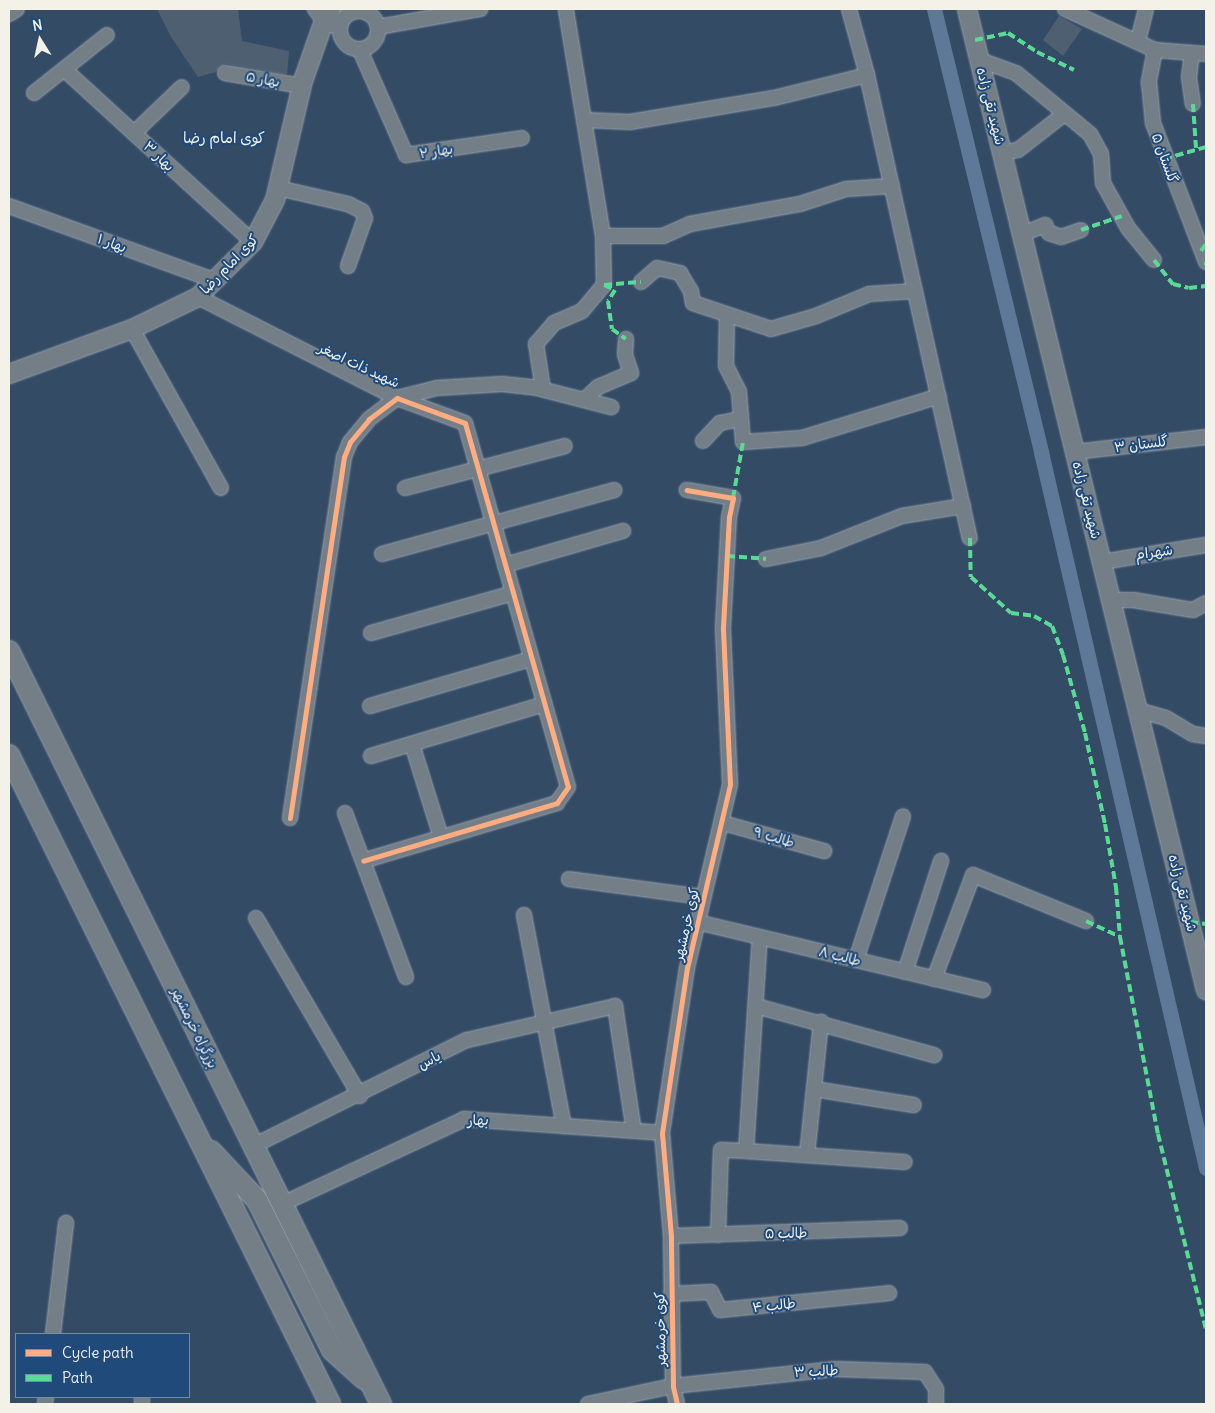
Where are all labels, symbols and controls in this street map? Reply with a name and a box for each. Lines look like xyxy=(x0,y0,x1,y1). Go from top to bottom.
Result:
north arrow xyxy=(15,15,65,65)
text: N xyxy=(31,16,44,35)
street label: شهید تقی زاده xyxy=(973,65,1009,147)
street label: بهار ۵ xyxy=(245,68,281,90)
district label: کوی امام رضا xyxy=(183,129,265,147)
street label: گلستان ۵ xyxy=(1148,131,1182,185)
street label: بهار ۳ xyxy=(140,138,178,174)
street label: بهار ۲ xyxy=(418,140,454,162)
street label: بهار ۱ xyxy=(95,230,129,256)
street label: کوی امام رضا xyxy=(196,231,262,297)
street label: شهید ذات اصغر xyxy=(316,339,402,391)
street label: گلستان ۳ xyxy=(1113,432,1169,456)
street label: شهید تقی زاده xyxy=(1069,459,1105,541)
street label: شهرام xyxy=(1134,541,1174,563)
street label: طالب ۹ xyxy=(752,823,796,851)
street label: شهید تقی زاده xyxy=(1165,852,1201,934)
street label: کوی خرمشهر xyxy=(669,886,703,962)
street label: طالب ۸ xyxy=(817,943,863,969)
street label: بزرگراه خرمشهر xyxy=(168,985,222,1071)
street label: یاس xyxy=(415,1047,443,1073)
street label: بهار xyxy=(467,1111,489,1129)
street label: طالب ۵ xyxy=(764,1224,808,1242)
street label: کوی خرمشهر xyxy=(651,1292,669,1366)
street label: طالب ۴ xyxy=(751,1294,797,1316)
legend xyxy=(15,1333,190,1398)
text: Cycle path xyxy=(62,1343,134,1362)
street label: طالب ۳ xyxy=(793,1361,839,1381)
text: Path xyxy=(62,1368,93,1387)

